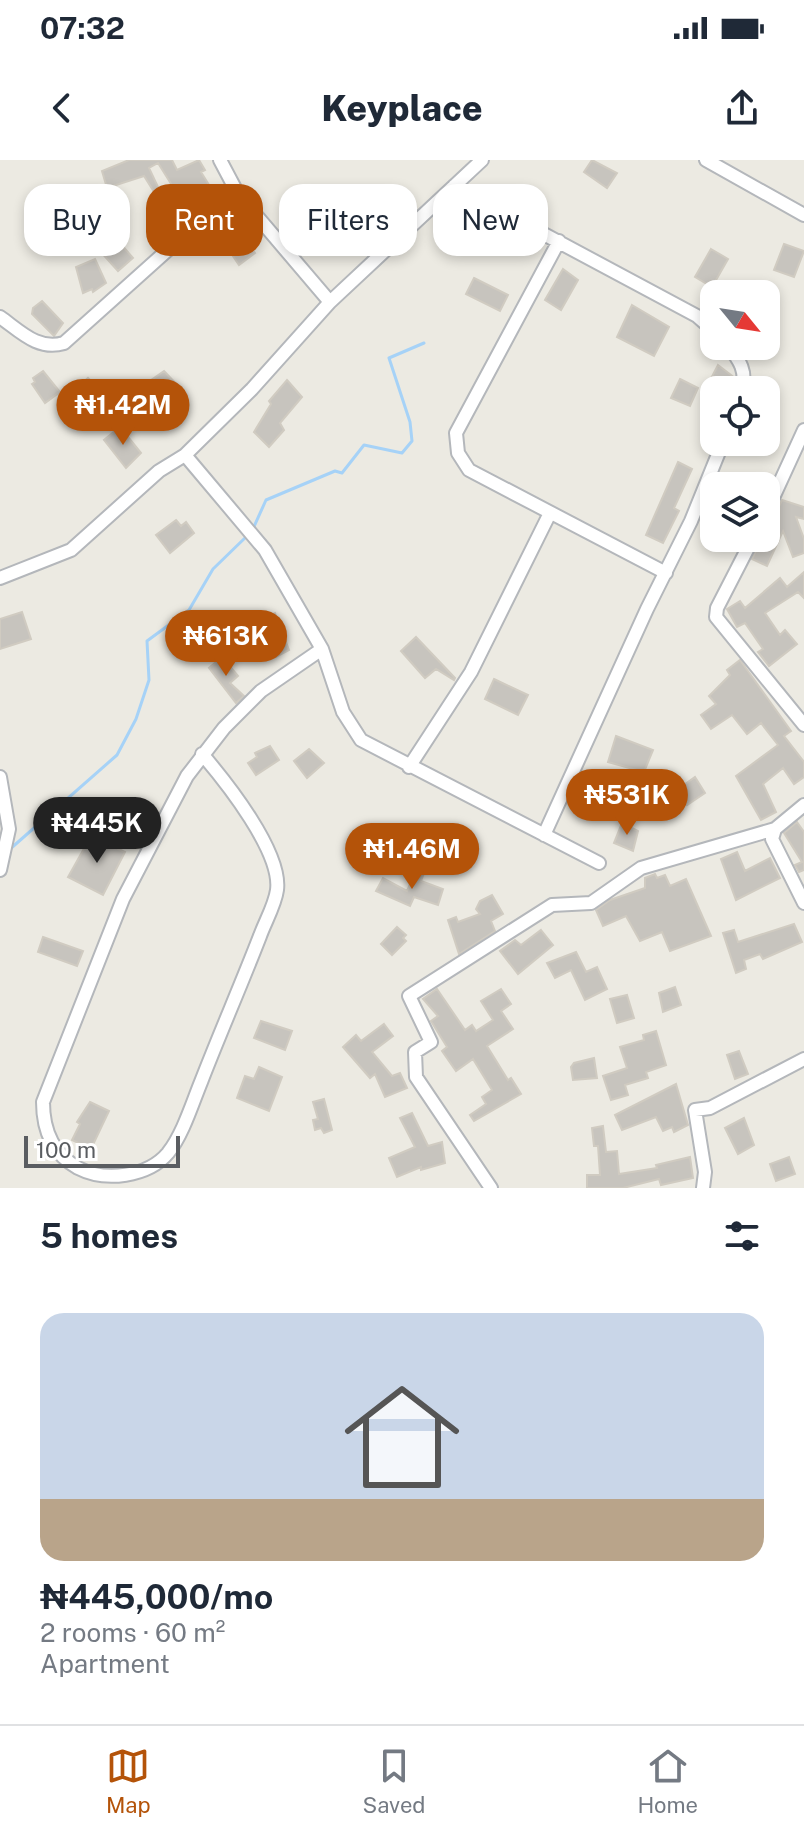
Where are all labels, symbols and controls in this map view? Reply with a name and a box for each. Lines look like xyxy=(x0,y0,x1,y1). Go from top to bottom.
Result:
text: 07:32 xyxy=(40,10,125,46)
icon: back xyxy=(40,86,84,130)
icon: share xyxy=(720,86,764,130)
text: Keyplace xyxy=(321,87,483,129)
chip: Buy xyxy=(24,184,130,256)
chip: Rent xyxy=(146,184,263,256)
chip: Filters xyxy=(279,184,417,256)
chip: New xyxy=(433,184,548,256)
north arrow xyxy=(700,280,780,360)
map controls xyxy=(700,280,780,552)
button: locate xyxy=(700,376,780,456)
pin: ₦1.42M xyxy=(58,379,188,447)
text: ₦1.42M xyxy=(74,389,172,420)
button: layers xyxy=(700,472,780,552)
pin: ₦613K xyxy=(170,610,282,678)
text: ₦613K xyxy=(183,620,269,651)
pin: ₦531K xyxy=(571,769,683,837)
text: ₦531K xyxy=(584,779,670,810)
pin: ₦445K xyxy=(41,797,153,865)
text: ₦445K xyxy=(51,807,143,838)
pin: ₦1.46M xyxy=(347,823,477,891)
text: ₦1.46M xyxy=(363,833,461,864)
scale bar xyxy=(24,1132,180,1168)
text: 100 m xyxy=(36,1137,96,1163)
icon: filters xyxy=(720,1214,764,1258)
text: 5 homes xyxy=(40,1216,178,1256)
icon: home xyxy=(330,1365,474,1509)
text: ₦445,000/mo xyxy=(40,1577,273,1617)
text: 2 rooms · 60 m² xyxy=(40,1617,225,1648)
text: Apartment xyxy=(40,1648,170,1679)
tab: Map xyxy=(106,1744,151,1818)
tab: Saved xyxy=(363,1744,425,1818)
tab: Home xyxy=(637,1744,698,1818)

